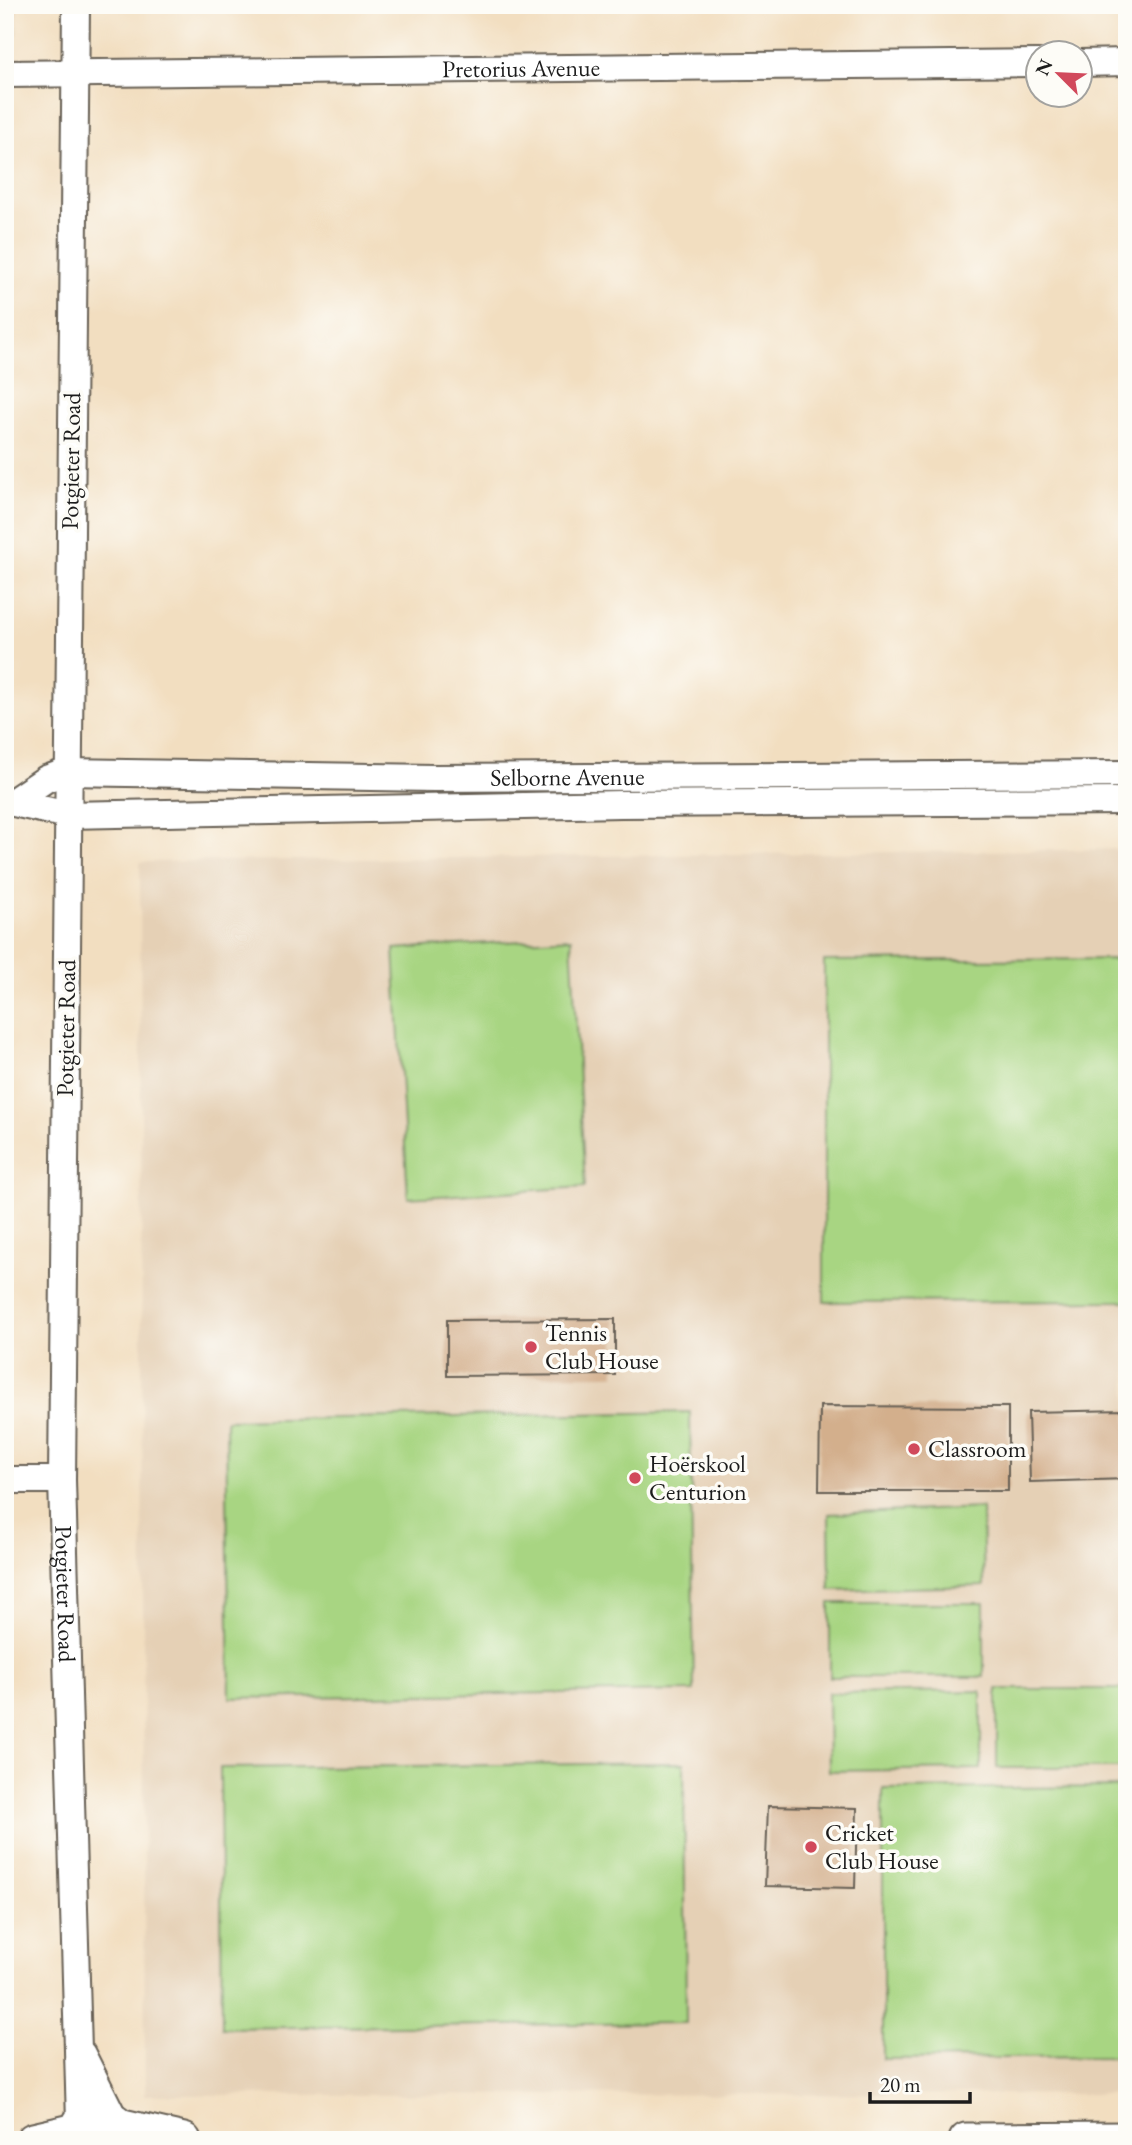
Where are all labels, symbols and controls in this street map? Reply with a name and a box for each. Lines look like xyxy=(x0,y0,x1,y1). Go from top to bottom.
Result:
north arrow xyxy=(1024,38,1094,108)
street label: Pretorius Avenue xyxy=(442,52,600,84)
text: N xyxy=(1029,55,1059,79)
street label: Potgieter Road xyxy=(54,391,87,530)
street label: Selborne Avenue xyxy=(490,761,645,793)
street label: Potgieter Road xyxy=(49,958,82,1097)
place label: Tennis Club House xyxy=(545,1317,659,1376)
marker: Tennis Club House xyxy=(523,1339,539,1355)
place label: Classroom xyxy=(928,1433,1027,1464)
marker: Classroom xyxy=(906,1441,922,1457)
place label: Hoërskool Centurion xyxy=(649,1448,747,1507)
marker: Hoërskool Centurion xyxy=(627,1470,643,1486)
street label: Potgieter Road xyxy=(48,1525,83,1664)
place label: Cricket Club House xyxy=(825,1817,939,1876)
marker: Cricket Club House xyxy=(803,1839,819,1855)
scale bar xyxy=(870,2061,969,2105)
text: 20 m xyxy=(880,2071,921,2098)

